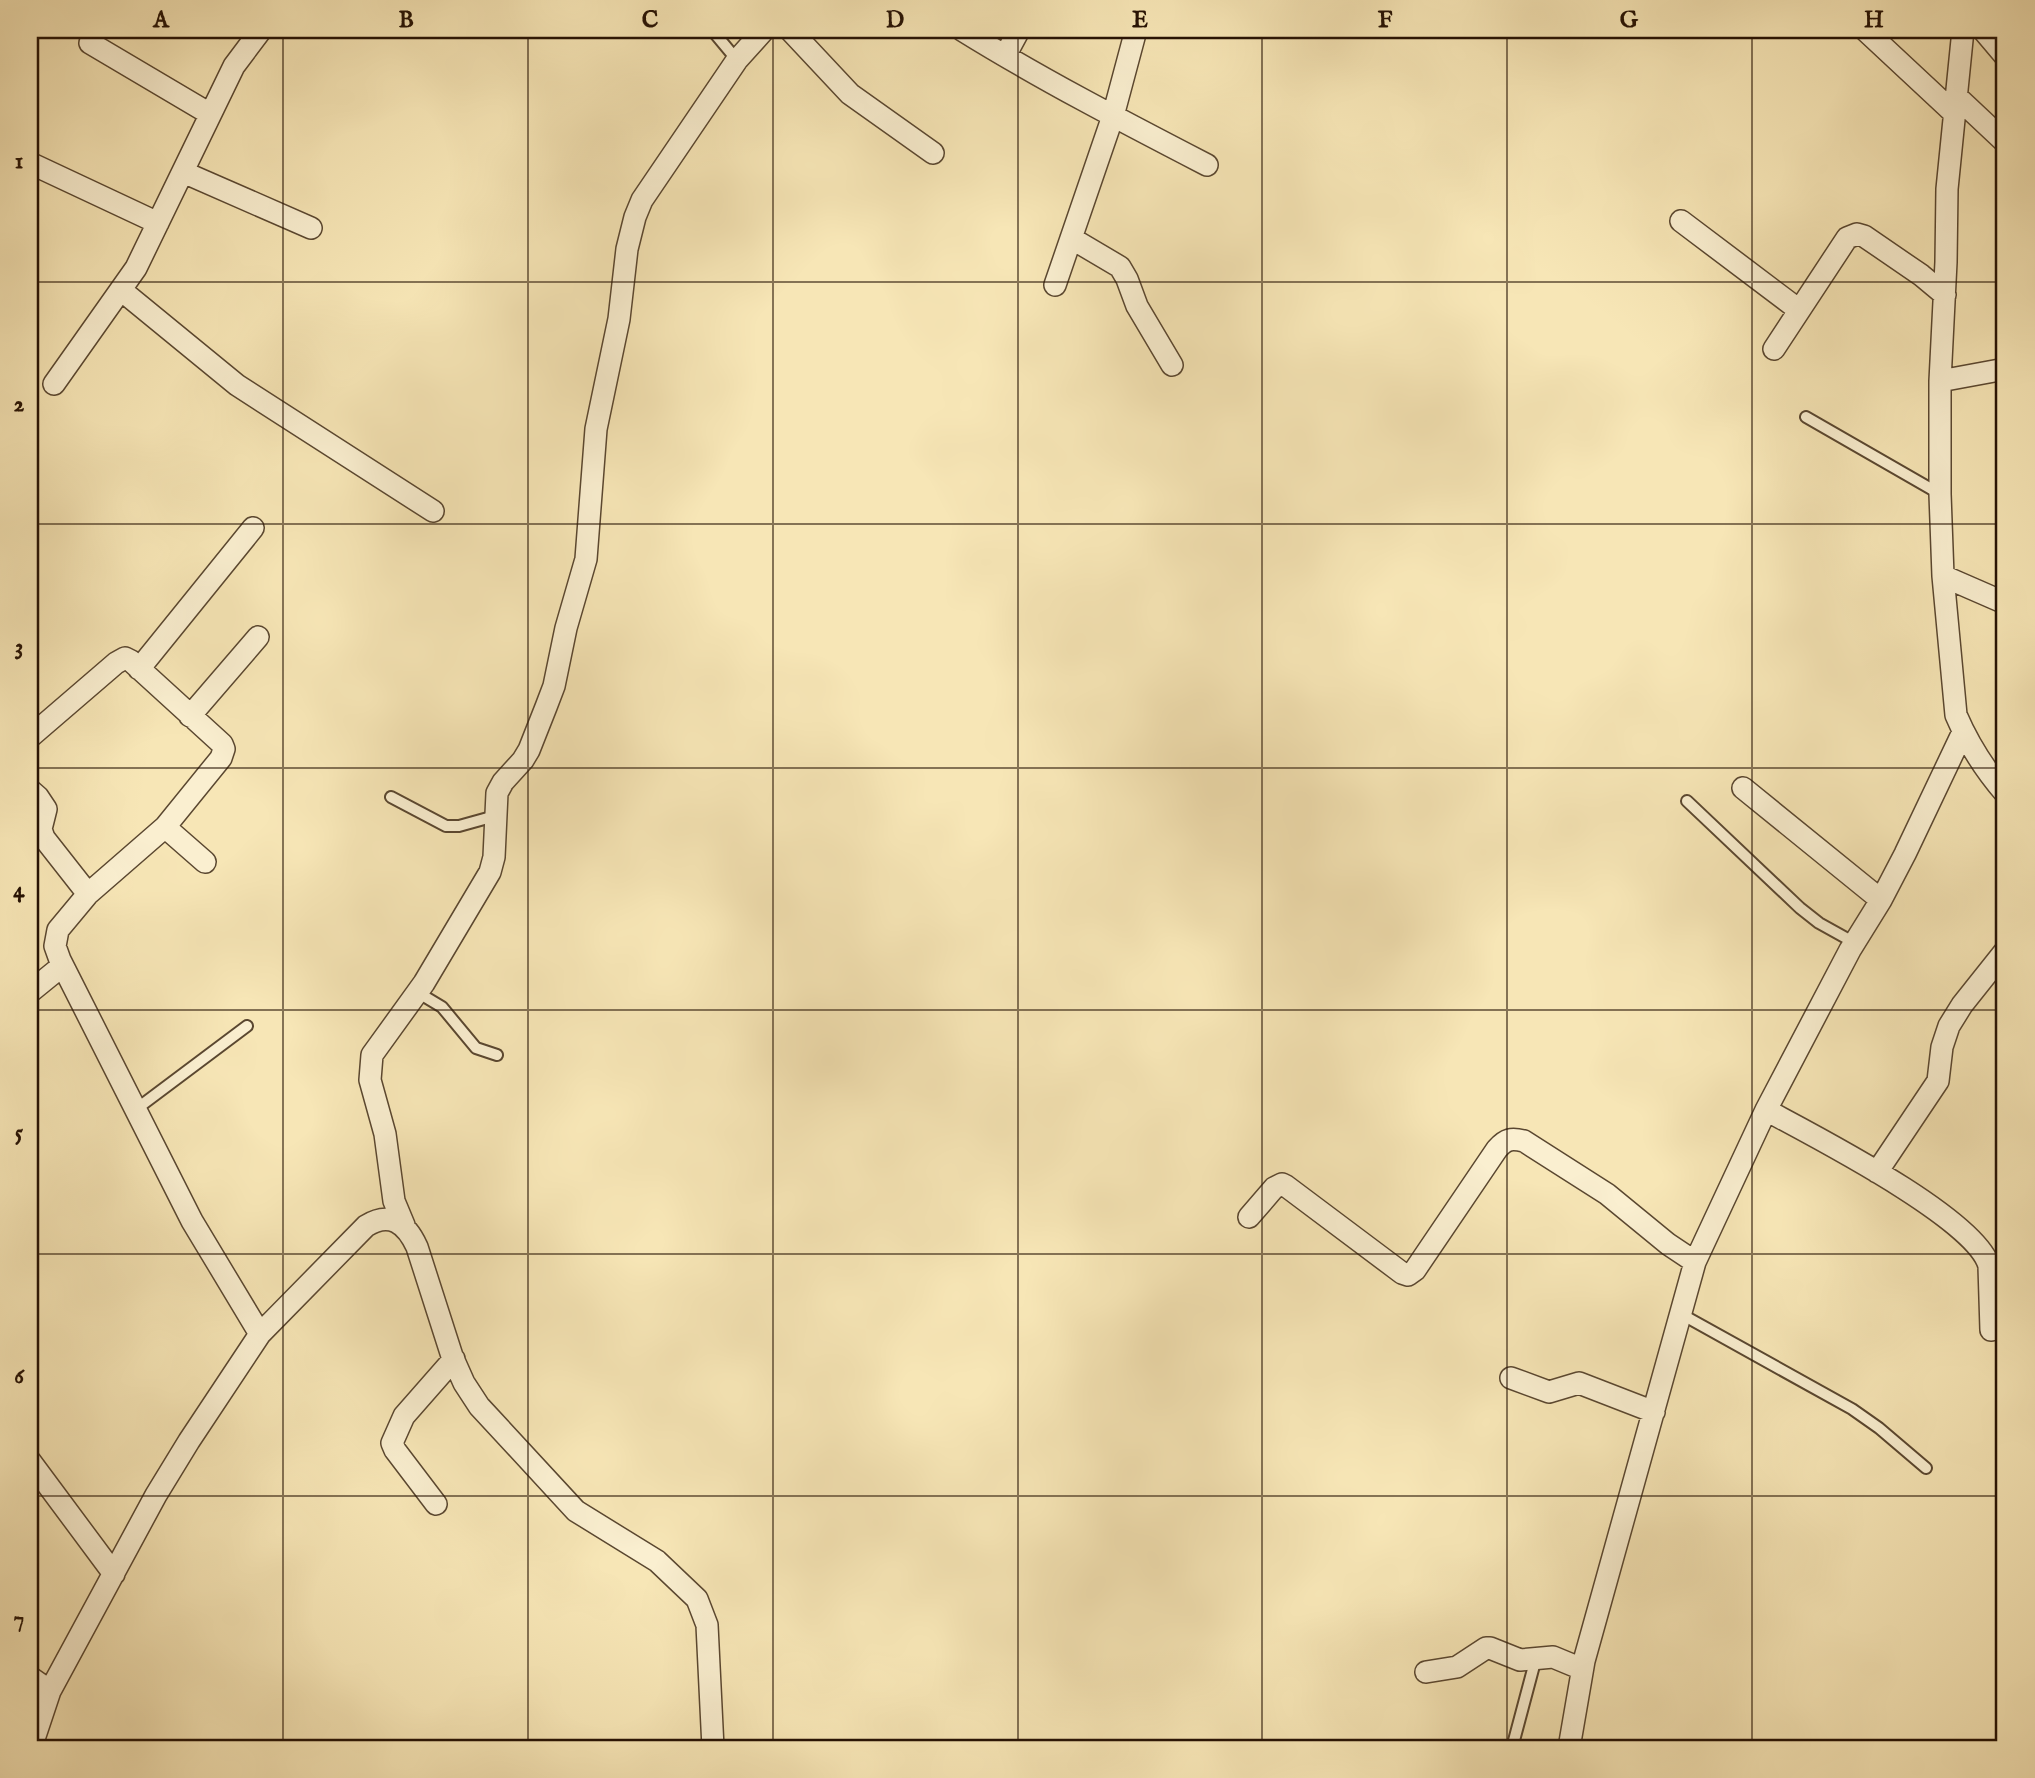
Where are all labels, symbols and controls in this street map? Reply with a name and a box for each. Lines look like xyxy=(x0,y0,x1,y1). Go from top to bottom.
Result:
text: A xyxy=(152,6,170,35)
text: B xyxy=(398,6,414,35)
text: C xyxy=(642,6,659,35)
text: D xyxy=(886,6,904,35)
text: E xyxy=(1132,6,1148,35)
text: F xyxy=(1378,6,1393,35)
text: G xyxy=(1620,6,1639,35)
text: H xyxy=(1864,6,1884,35)
text: 1 xyxy=(15,147,23,176)
text: 2 xyxy=(14,390,25,419)
text: 3 xyxy=(15,633,23,662)
text: 4 xyxy=(13,876,25,905)
text: 5 xyxy=(15,1119,24,1148)
text: 6 xyxy=(14,1362,25,1391)
text: 7 xyxy=(14,1605,24,1634)

